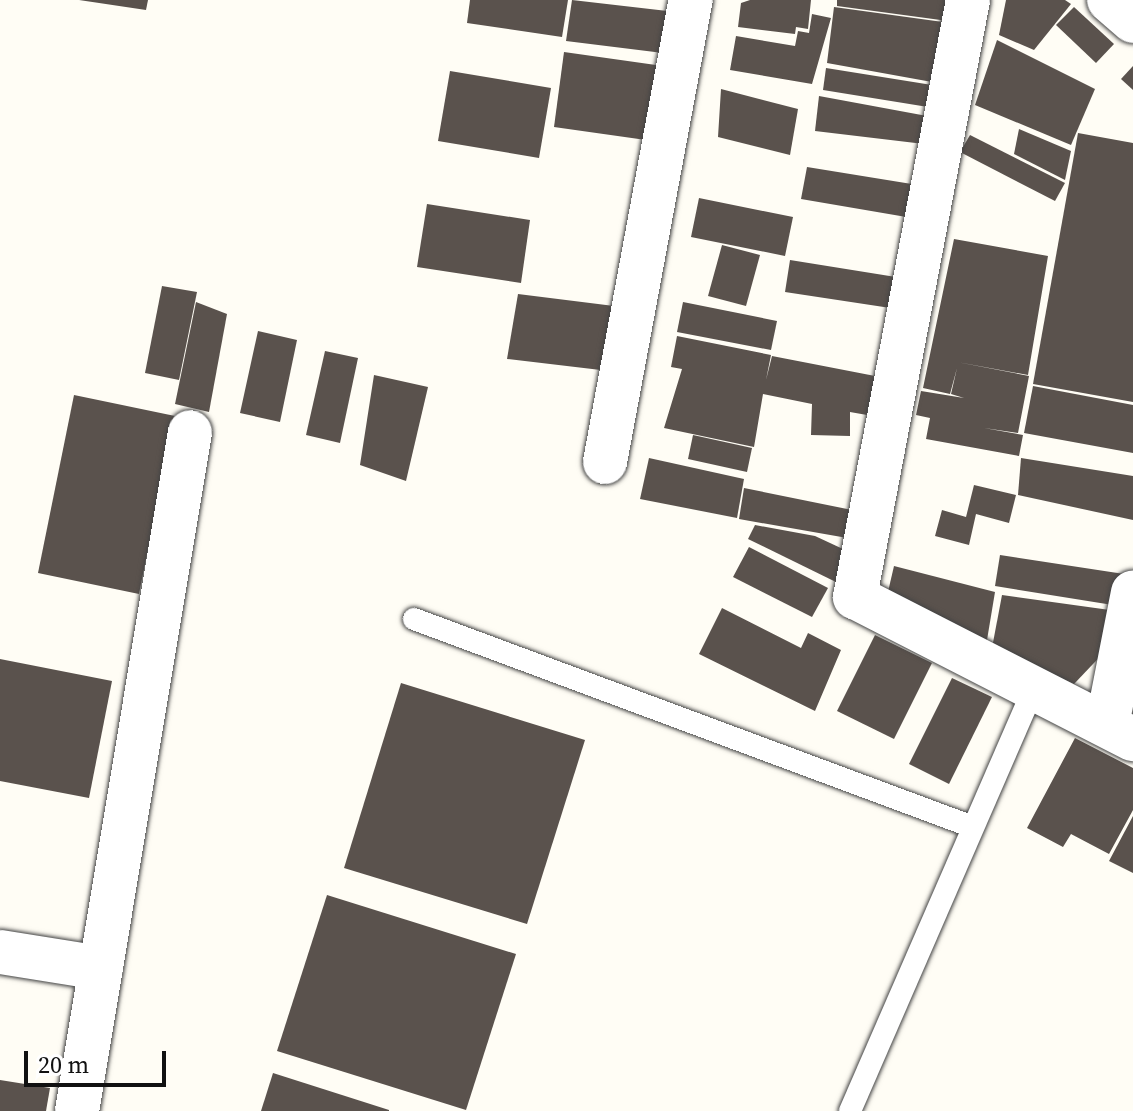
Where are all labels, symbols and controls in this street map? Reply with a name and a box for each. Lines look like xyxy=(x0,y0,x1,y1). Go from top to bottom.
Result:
scale bar xyxy=(28,1035,170,1085)
text: 20 m xyxy=(38,1048,89,1081)

